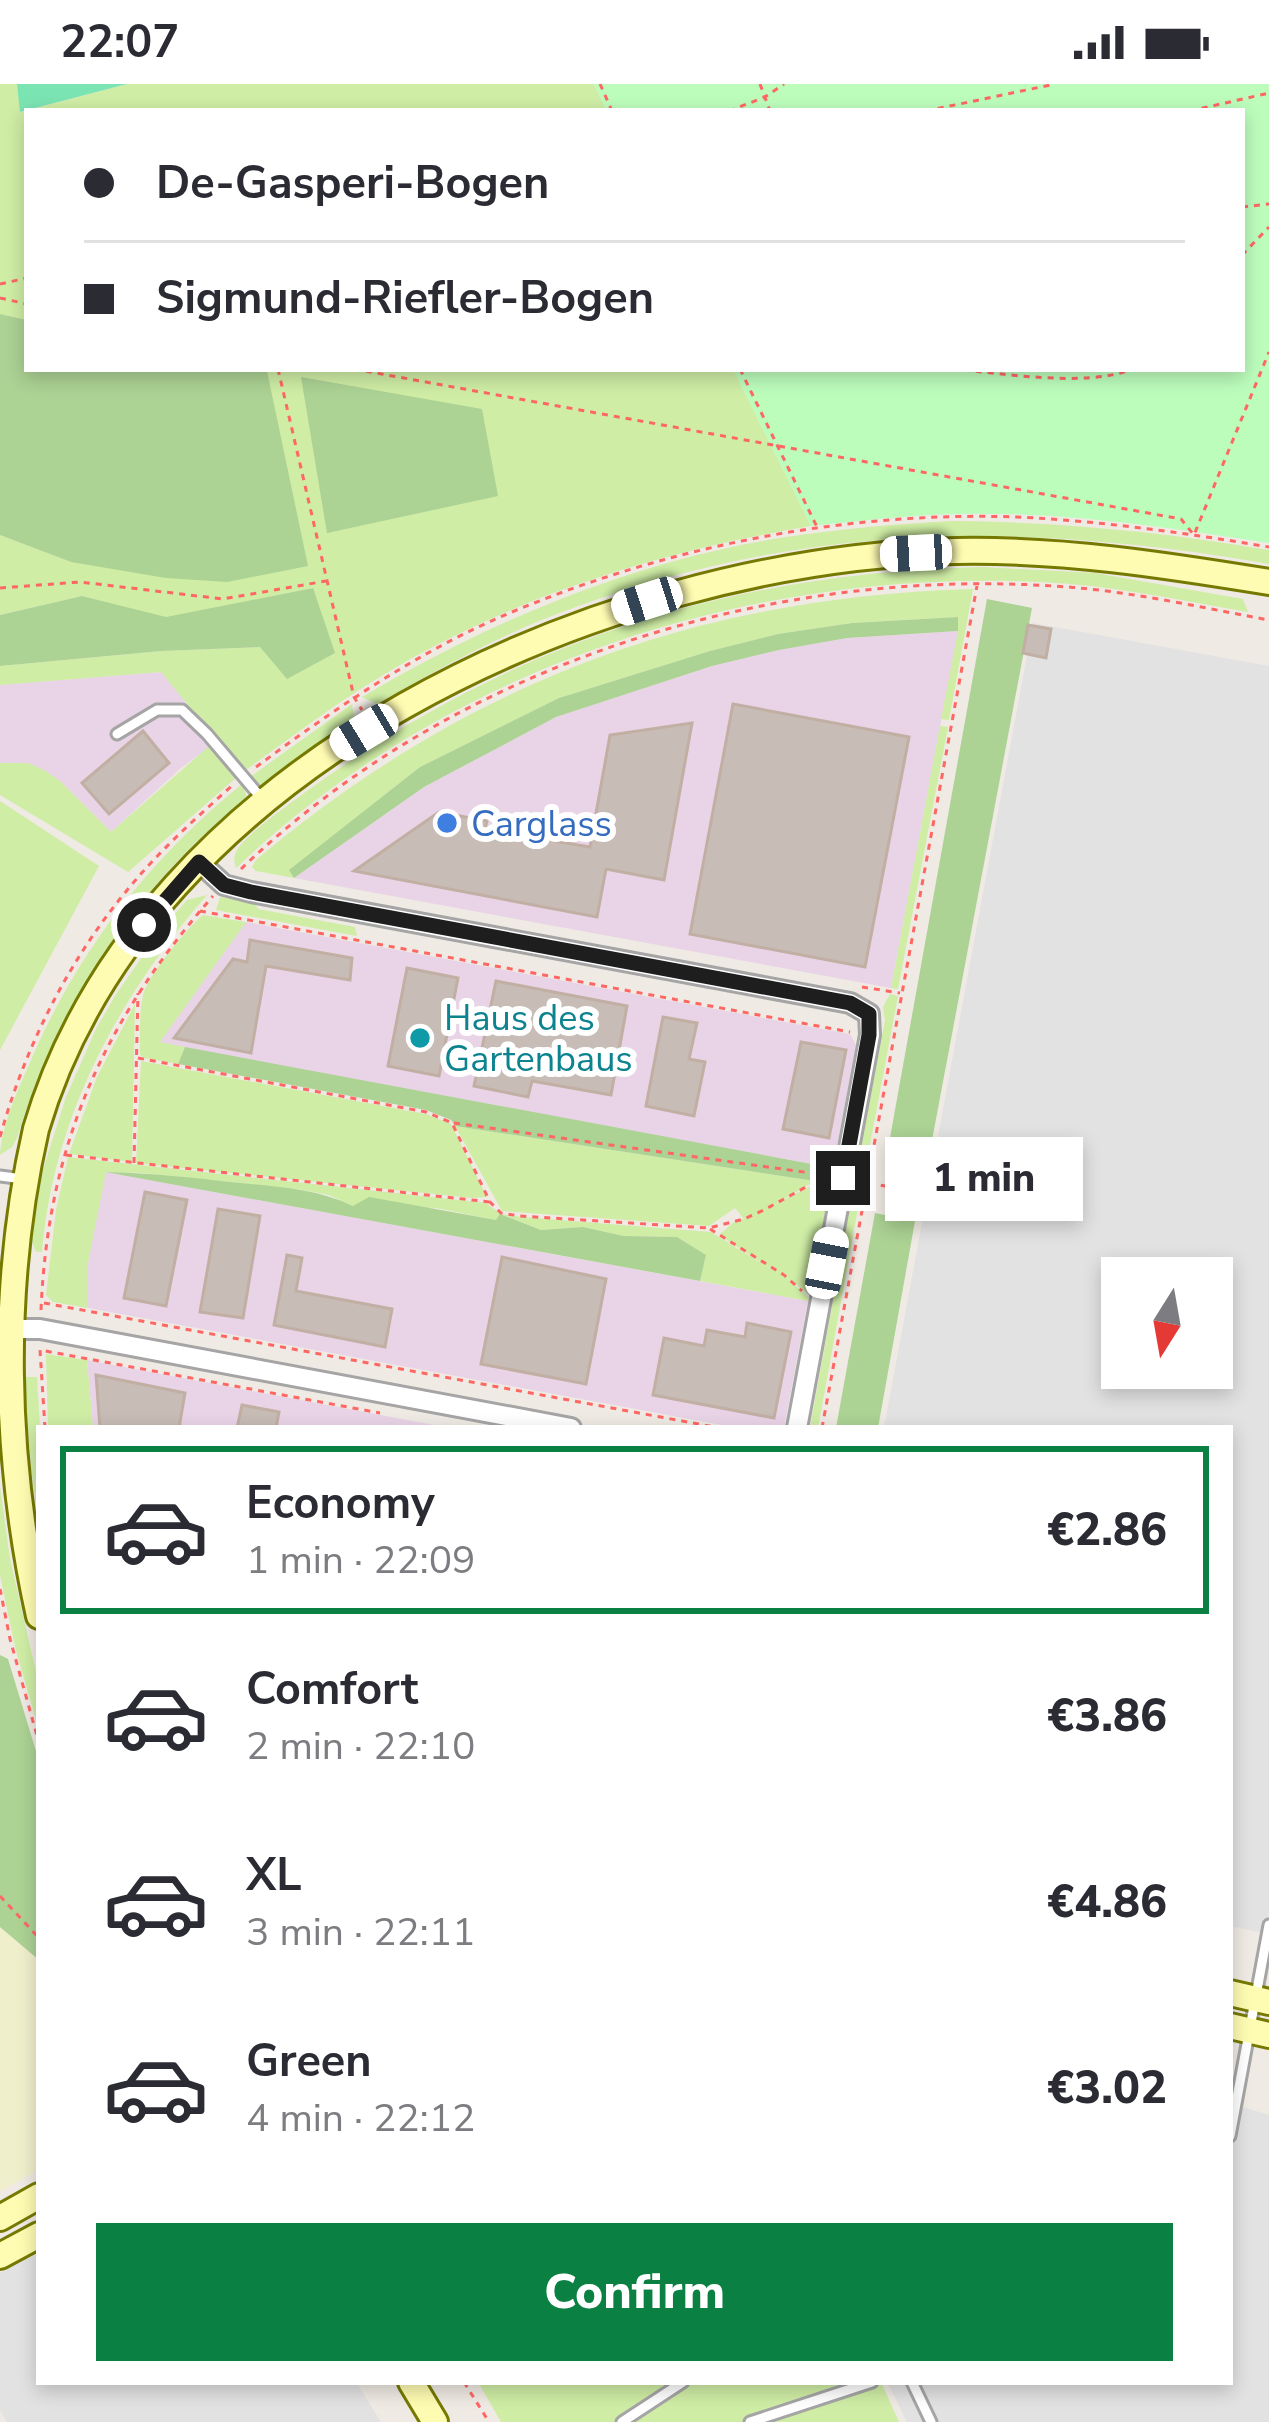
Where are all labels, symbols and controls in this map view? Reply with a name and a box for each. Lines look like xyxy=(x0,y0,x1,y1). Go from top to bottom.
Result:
text: 22:07 xyxy=(60,12,179,73)
text: De-Gasperi-Bogen xyxy=(156,153,549,214)
text: Sigmund-Riefler-Bogen xyxy=(156,268,654,329)
car xyxy=(879,533,953,573)
car xyxy=(607,573,687,629)
car xyxy=(324,698,404,766)
place label: Carglass xyxy=(471,800,612,849)
marker: Carglass xyxy=(434,810,460,836)
route start xyxy=(117,898,171,952)
place label: Haus des Gartenbaus xyxy=(444,994,633,1084)
marker: Haus des Gartenbaus xyxy=(407,1025,433,1051)
callout: 1 min xyxy=(885,1136,1083,1220)
route end xyxy=(816,1151,870,1205)
text: 1 min xyxy=(933,1152,1035,1205)
car xyxy=(802,1224,852,1302)
north arrow xyxy=(1101,1257,1233,1389)
map controls xyxy=(1101,1257,1233,1389)
text: Economy xyxy=(246,1473,435,1534)
icon: car xyxy=(102,1476,210,1584)
text: €2.86 xyxy=(1047,1500,1167,1561)
text: 1 min · 22:09 xyxy=(246,1534,475,1587)
text: Comfort xyxy=(246,1659,418,1720)
icon: car xyxy=(102,1662,210,1770)
text: €3.86 xyxy=(1047,1686,1167,1747)
text: 2 min · 22:10 xyxy=(246,1720,475,1773)
text: XL xyxy=(246,1845,302,1906)
icon: car xyxy=(102,1848,210,1956)
text: €4.86 xyxy=(1047,1872,1167,1933)
text: 3 min · 22:11 xyxy=(246,1906,475,1959)
text: Green xyxy=(246,2031,372,2092)
icon: car xyxy=(102,2034,210,2142)
text: €3.02 xyxy=(1047,2058,1167,2119)
text: 4 min · 22:12 xyxy=(246,2092,475,2145)
button: Confirm xyxy=(96,2223,1173,2361)

